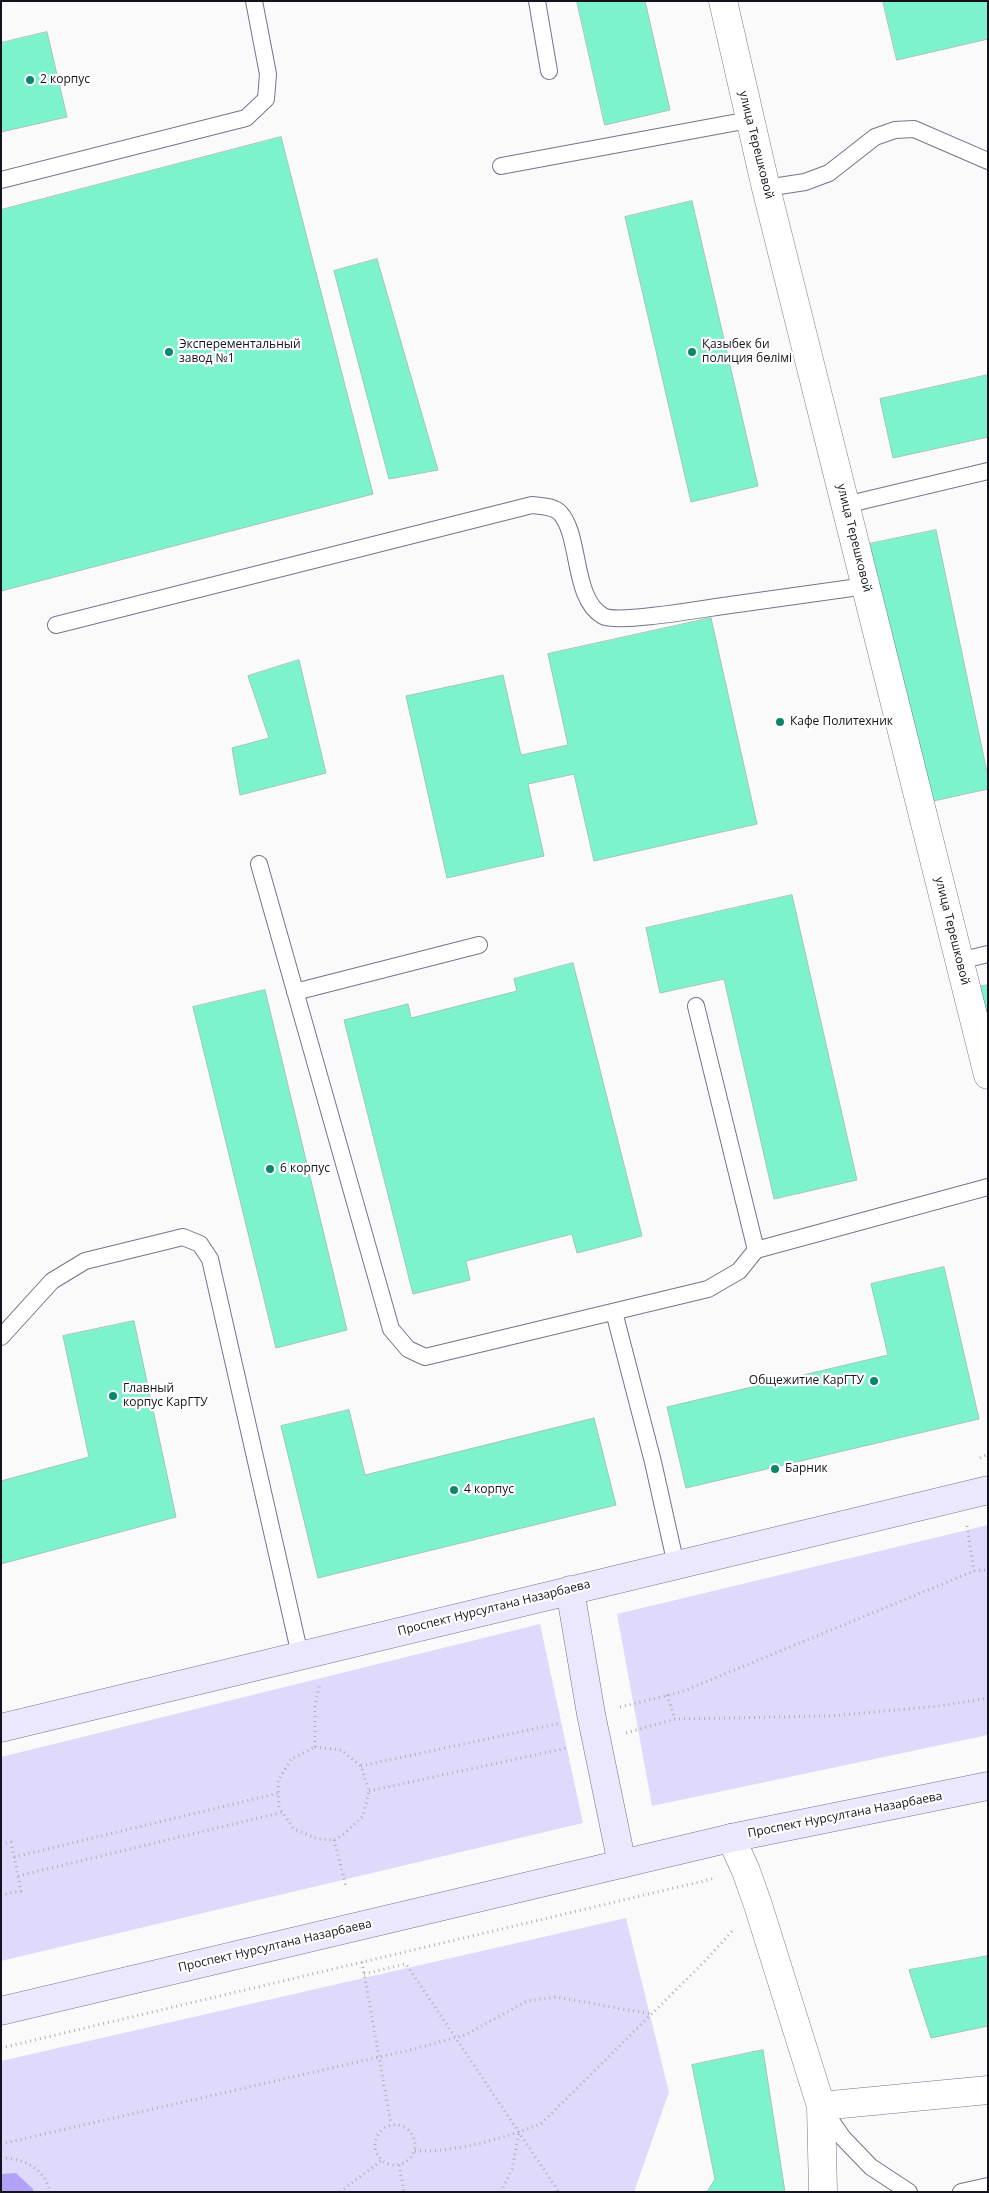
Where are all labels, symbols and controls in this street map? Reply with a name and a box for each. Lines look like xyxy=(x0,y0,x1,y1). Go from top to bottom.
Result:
place label: 2 корпус xyxy=(40,73,90,87)
marker: 2 корпус xyxy=(24,74,36,86)
street label: улица Терешковой xyxy=(736,89,776,201)
place label: Эксперементальный завод №1 xyxy=(179,338,301,366)
place label: Қазыбек би полиция бөлімі xyxy=(702,338,792,366)
marker: Эксперементальный завод №1 xyxy=(163,346,175,358)
marker: Қазыбек би полиция бөлімі xyxy=(686,346,698,358)
street label: улица Терешковой xyxy=(834,482,874,594)
place label: Кафе Политехник xyxy=(790,715,893,729)
marker: Кафе Политехник xyxy=(774,716,786,728)
street label: улица Терешковой xyxy=(932,875,972,987)
place label: 6 корпус xyxy=(280,1162,330,1176)
marker: 6 корпус xyxy=(264,1163,276,1175)
place label: Общежитие КарГТУ xyxy=(749,1374,864,1388)
marker: Общежитие КарГТУ xyxy=(868,1375,880,1387)
place label: Главный корпус КарГТУ xyxy=(123,1382,208,1410)
marker: Главный корпус КарГТУ xyxy=(107,1390,119,1402)
place label: Барник xyxy=(785,1462,828,1476)
marker: Барник xyxy=(769,1463,781,1475)
place label: 4 корпус xyxy=(464,1483,514,1497)
marker: 4 корпус xyxy=(448,1484,460,1496)
street label: Проспект Нурсултана Назарбаева xyxy=(396,1577,592,1639)
street label: Проспект Нурсултана Назарбаева xyxy=(746,1789,944,1841)
street label: Проспект Нурсултана Назарбаева xyxy=(177,1917,373,1975)

